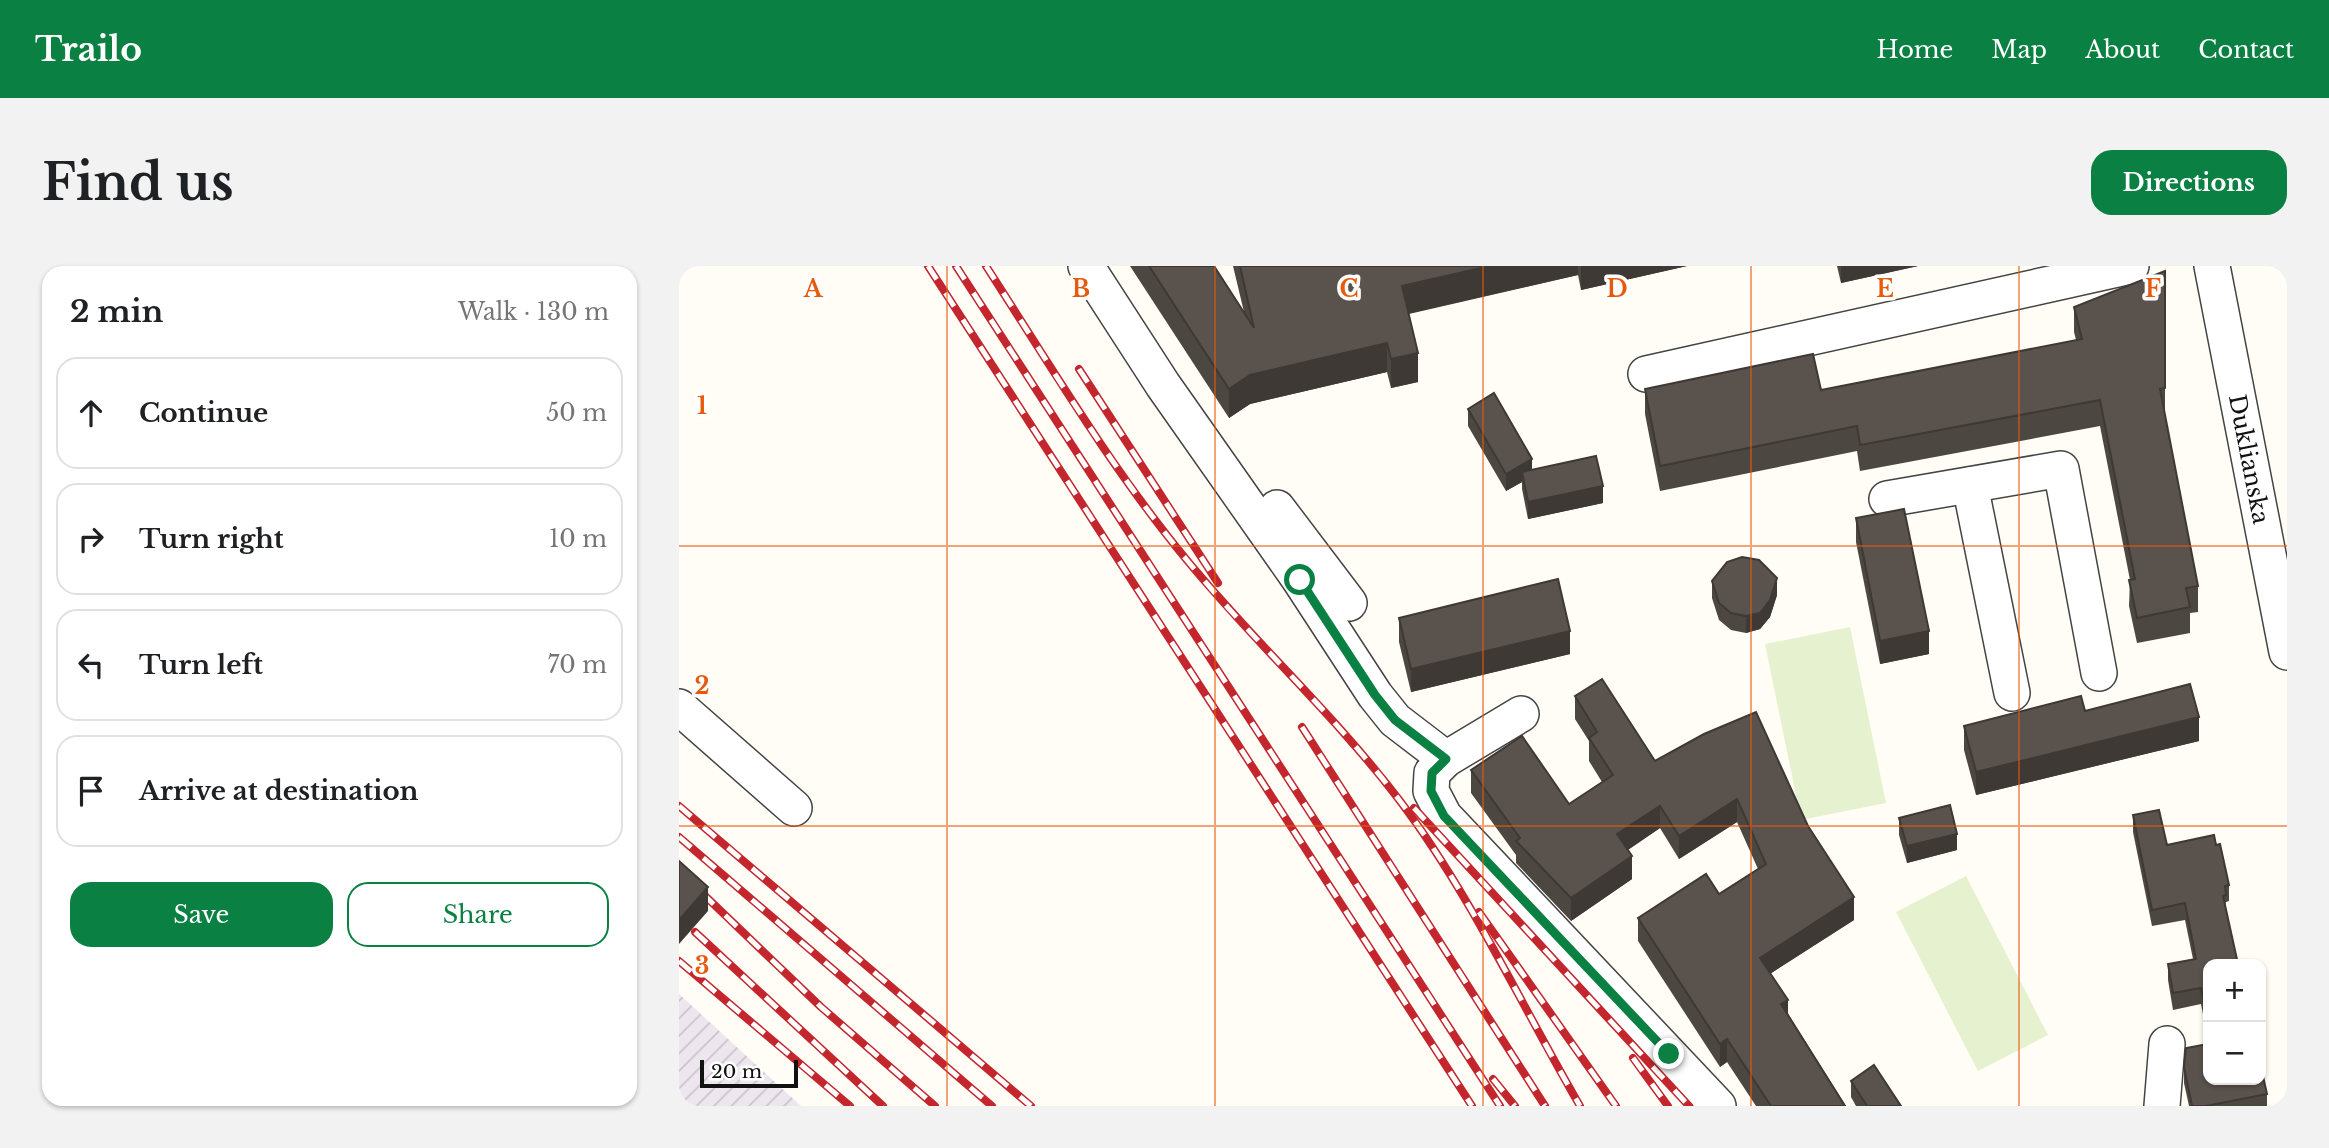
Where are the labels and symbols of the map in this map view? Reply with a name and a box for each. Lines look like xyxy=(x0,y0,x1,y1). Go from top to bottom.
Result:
text: A xyxy=(803,275,824,303)
text: B xyxy=(1072,275,1090,303)
text: C xyxy=(1340,275,1358,303)
text: D xyxy=(1606,275,1628,303)
text: E xyxy=(1876,275,1894,303)
text: F xyxy=(2145,275,2161,303)
text: 1 xyxy=(697,392,707,420)
street label: Duklianska xyxy=(2223,392,2275,526)
route start xyxy=(1284,564,1315,595)
text: 2 xyxy=(695,672,709,700)
text: 3 xyxy=(695,952,709,980)
route end xyxy=(1653,1038,1684,1069)
scale bar xyxy=(700,1057,798,1089)

